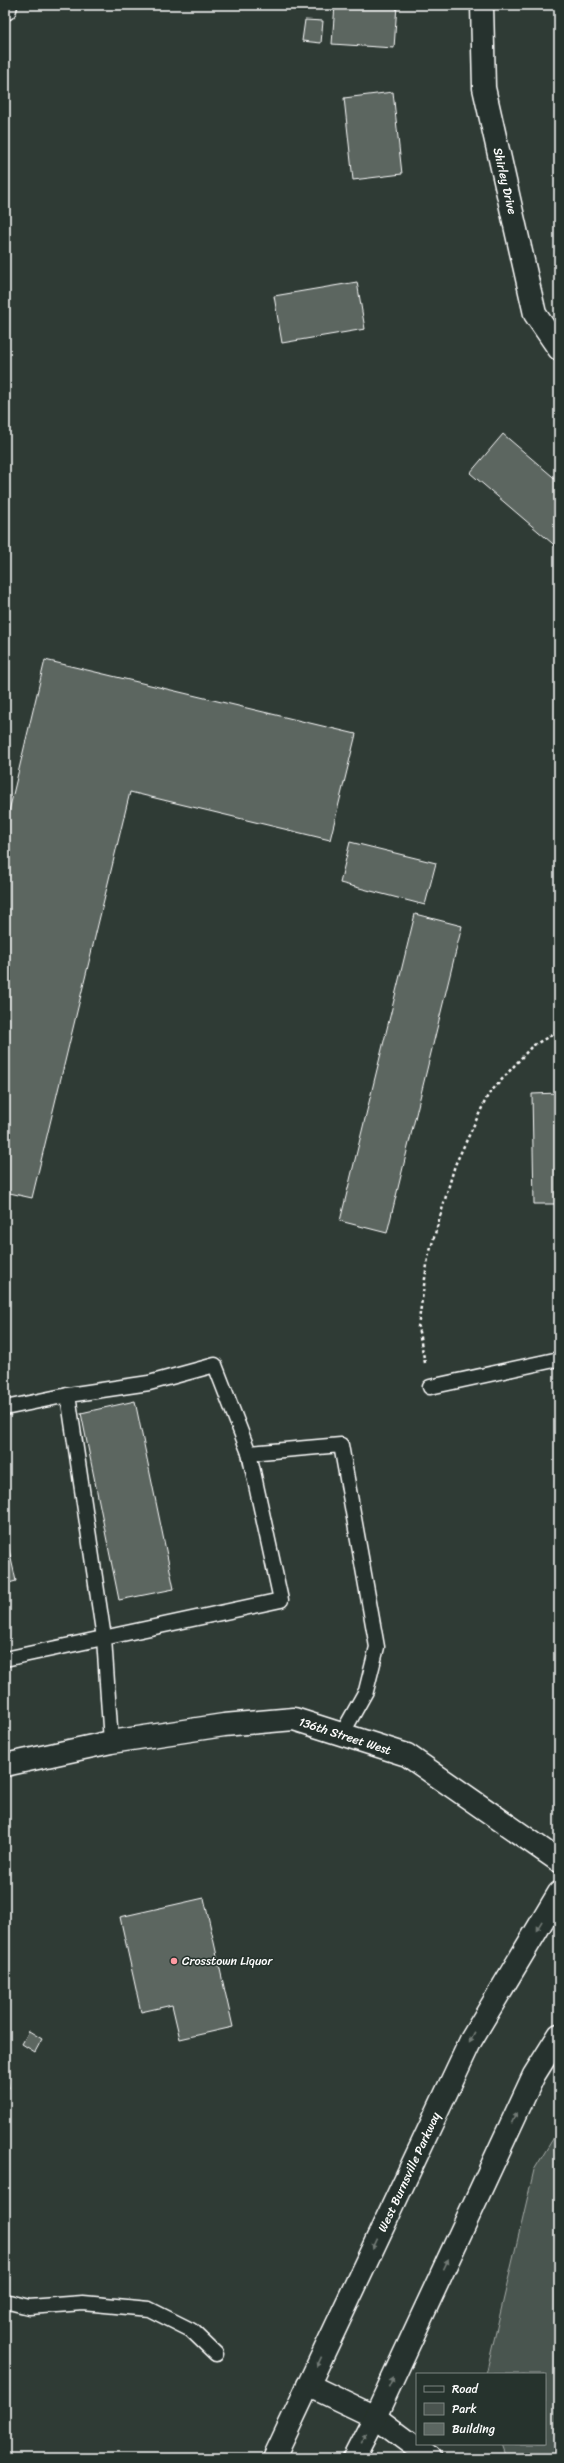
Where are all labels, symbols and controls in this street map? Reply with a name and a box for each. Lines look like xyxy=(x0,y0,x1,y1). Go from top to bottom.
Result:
street label: Shirley Drive xyxy=(487,145,523,217)
street label: 136th Street West xyxy=(296,1711,394,1761)
one-way arrow xyxy=(535,1921,543,1931)
place label: Crosstown Liquor xyxy=(182,1950,273,1972)
marker: Crosstown Liquor xyxy=(169,1956,179,1966)
one-way arrow xyxy=(469,2032,476,2044)
street label: West Burnsville Parkway xyxy=(371,2107,447,2236)
one-way arrow xyxy=(511,2112,517,2124)
one-way arrow xyxy=(372,2238,378,2250)
one-way arrow xyxy=(443,2258,449,2270)
one-way arrow xyxy=(316,2356,322,2367)
legend xyxy=(416,2373,546,2445)
one-way arrow xyxy=(389,2375,395,2387)
text: Road xyxy=(452,2378,479,2400)
text: Park xyxy=(452,2398,477,2420)
text: Building xyxy=(452,2418,495,2440)
one-way arrow xyxy=(361,2432,368,2443)

